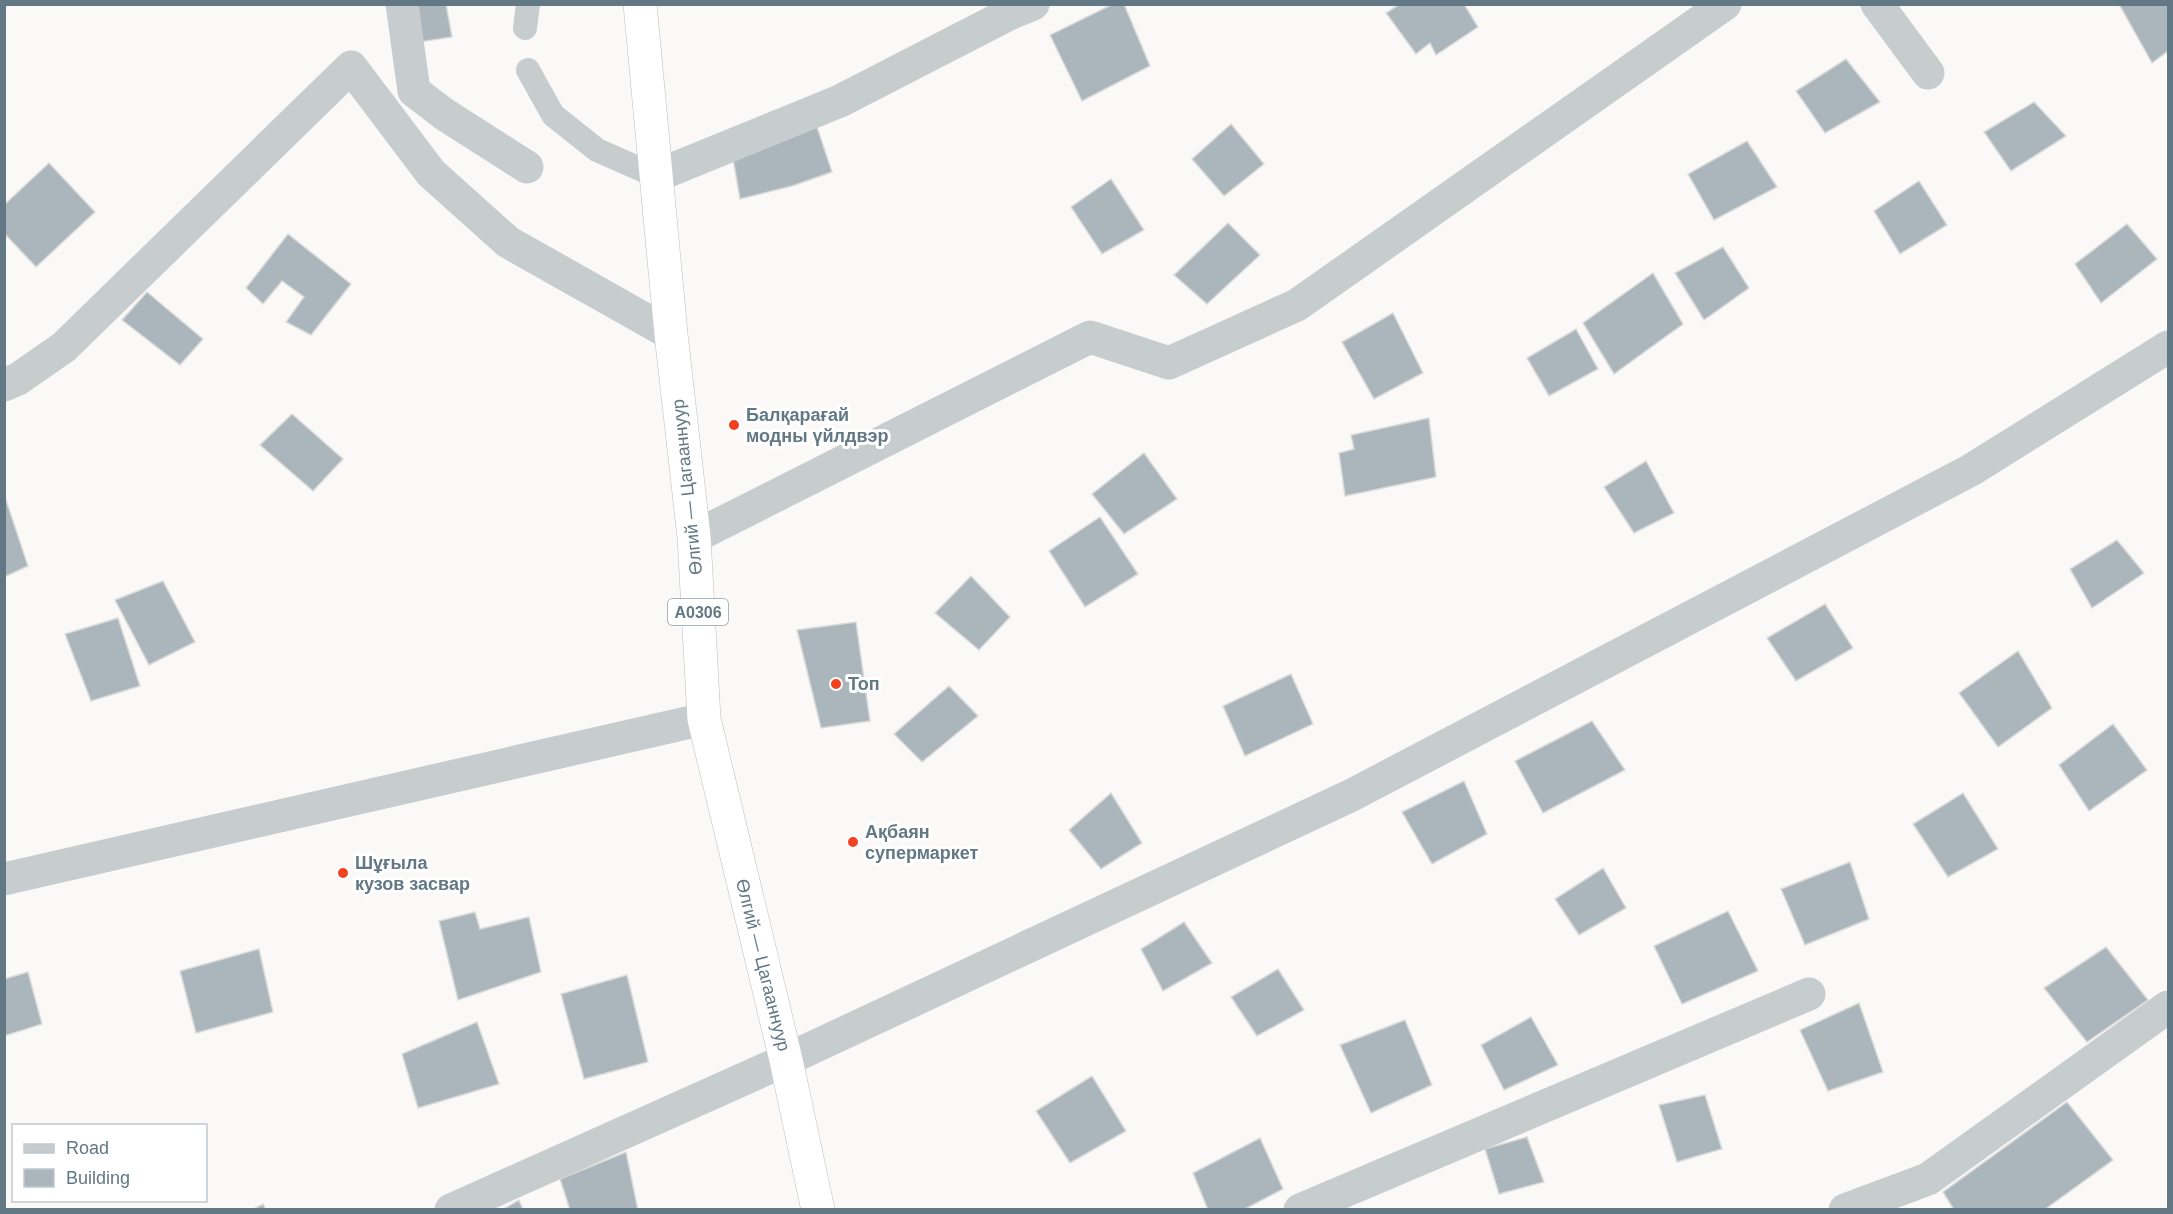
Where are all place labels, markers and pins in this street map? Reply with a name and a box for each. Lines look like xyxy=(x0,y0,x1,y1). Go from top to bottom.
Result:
place label: Балқарағай модны үйлдвэр xyxy=(746,405,888,446)
marker: Балқарағай модны үйлдвэр xyxy=(727,418,741,432)
place label: Топ xyxy=(848,674,880,694)
marker: Топ xyxy=(829,677,843,691)
place label: Ақбаян супермаркет xyxy=(865,822,979,863)
marker: Ақбаян супермаркет xyxy=(846,835,860,849)
place label: Шұғыла кузов засвар xyxy=(355,853,470,894)
marker: Шұғыла кузов засвар xyxy=(336,866,350,880)

